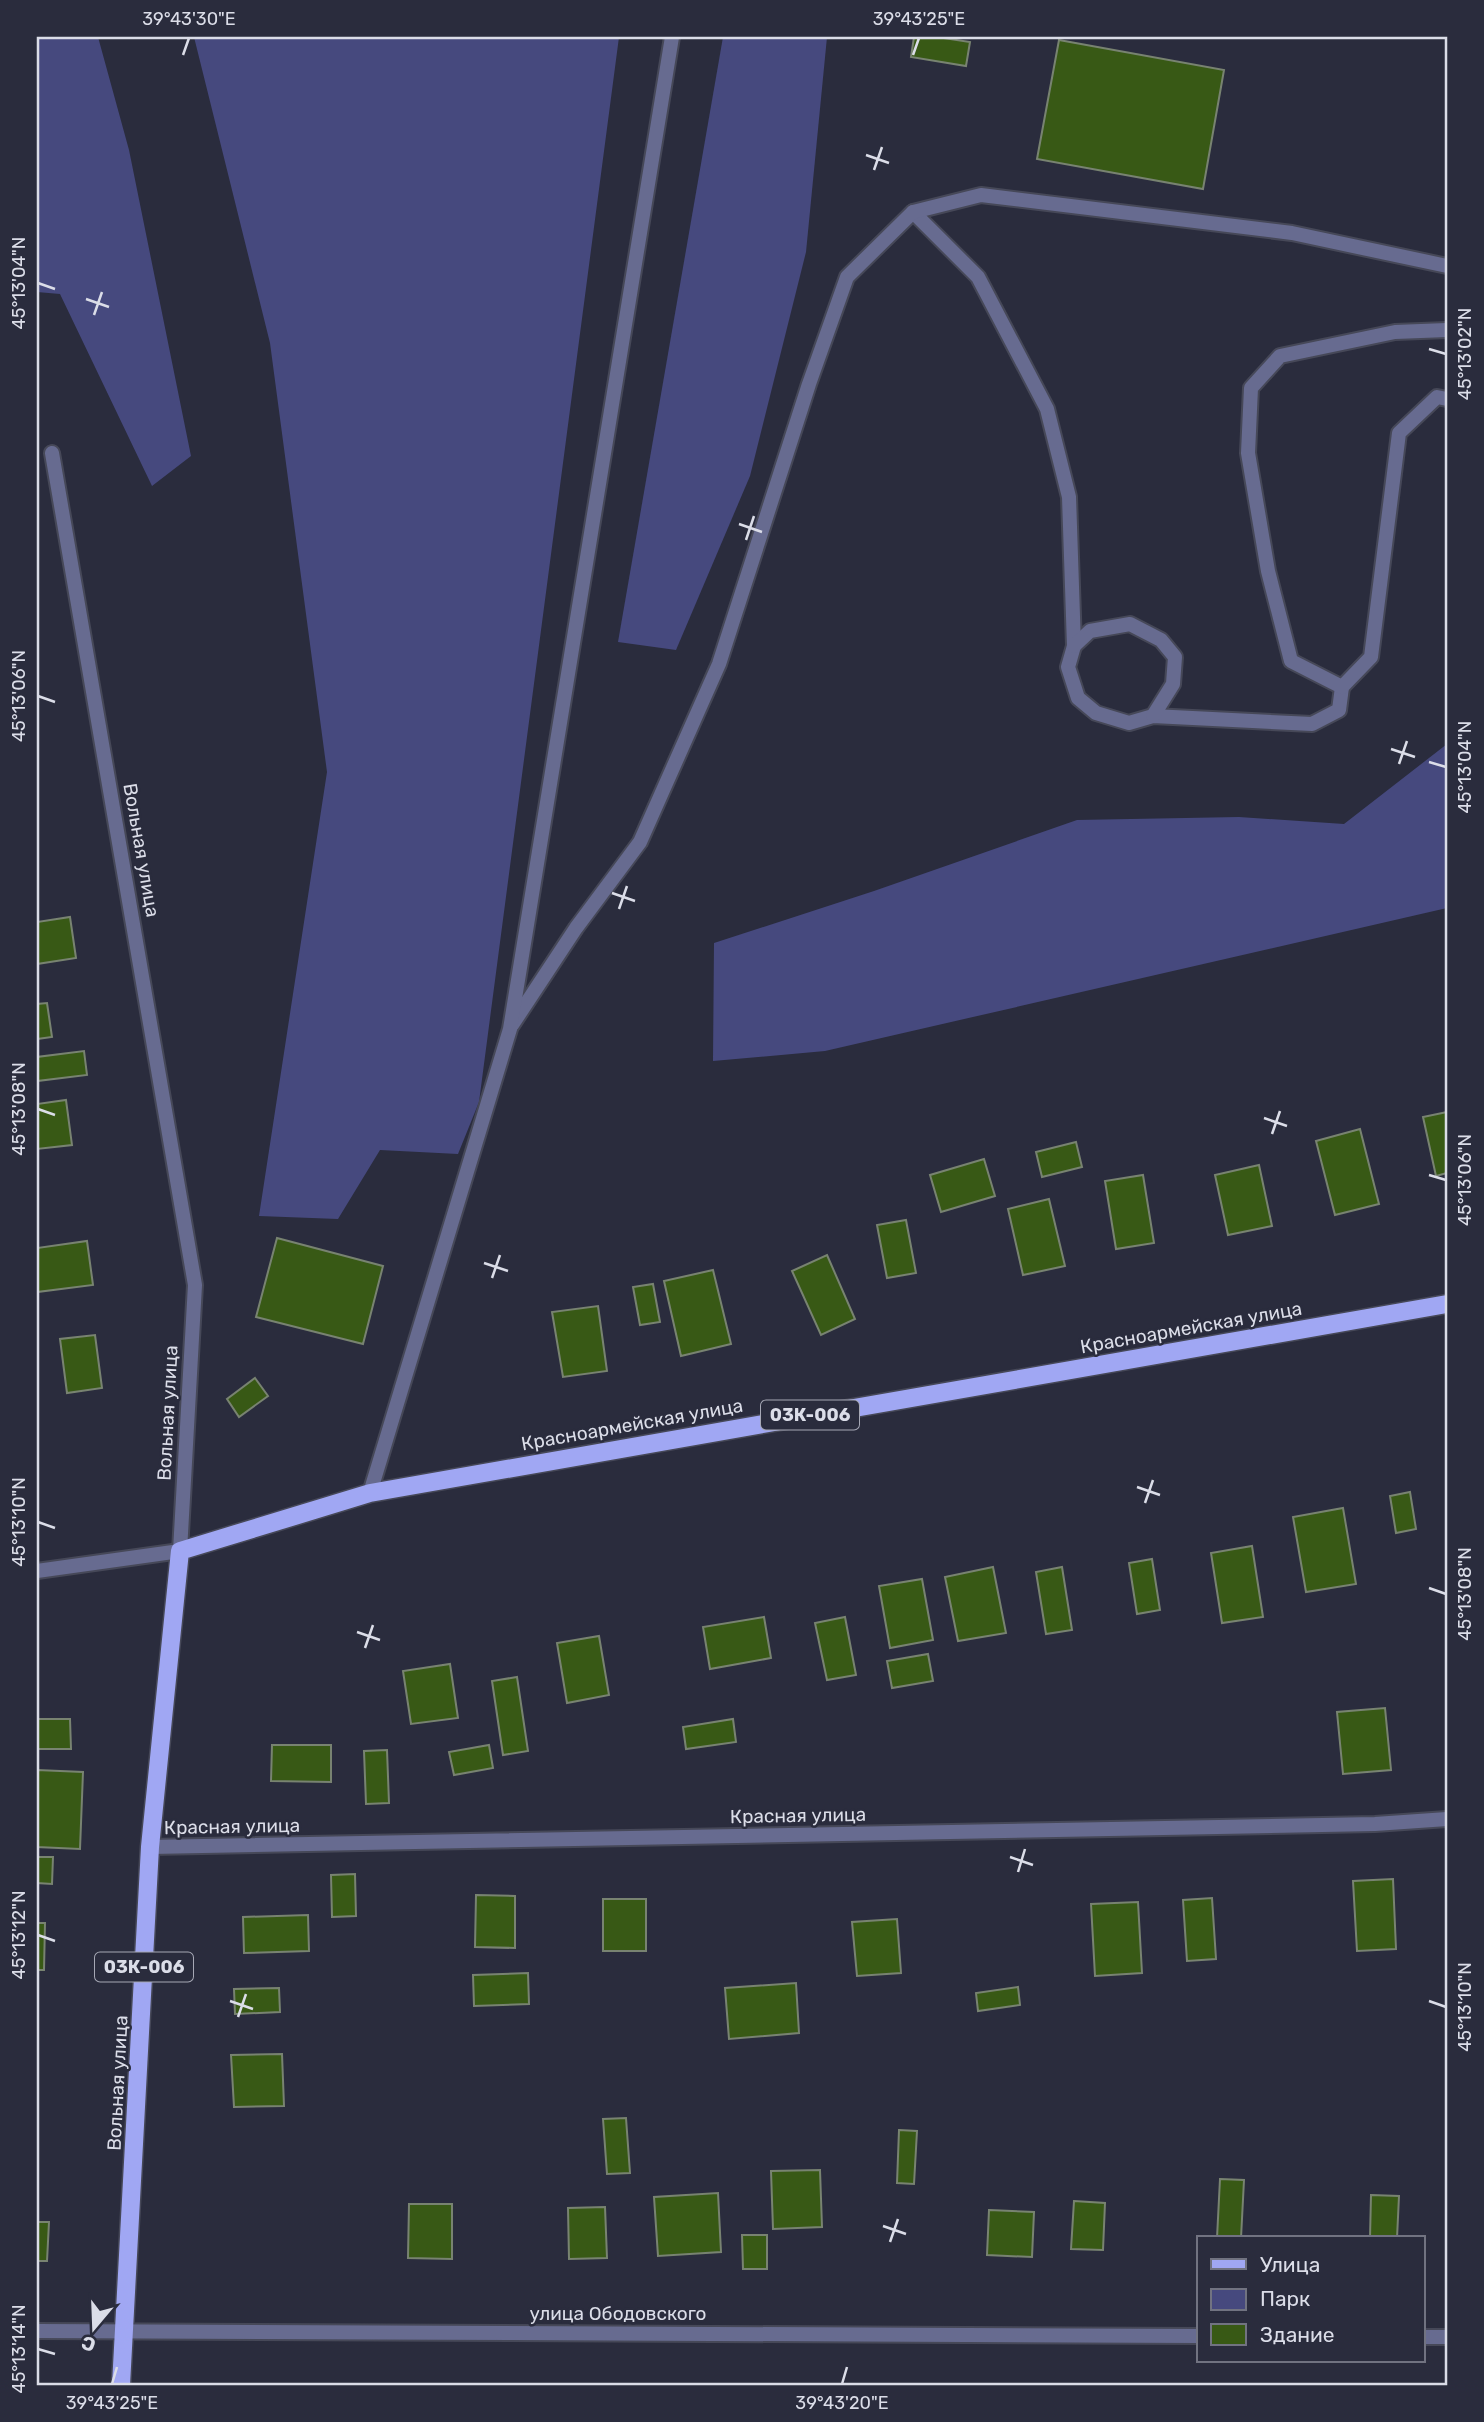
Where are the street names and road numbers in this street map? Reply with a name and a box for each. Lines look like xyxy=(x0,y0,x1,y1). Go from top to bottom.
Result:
street label: Вольная улица xyxy=(118,781,165,919)
street label: Красноармейская улица xyxy=(1078,1297,1304,1358)
street label: Вольная улица xyxy=(152,1345,183,1481)
street label: Красноармейская улица xyxy=(519,1394,745,1455)
road number: 03К-006 xyxy=(761,1400,859,1430)
street label: Красная улица xyxy=(730,1803,866,1828)
street label: Красная улица xyxy=(164,1814,300,1839)
road number: 03К-006 xyxy=(95,1952,193,1982)
street label: Вольная улица xyxy=(102,2015,133,2151)
street label: улица Ободовского xyxy=(529,2302,707,2325)

